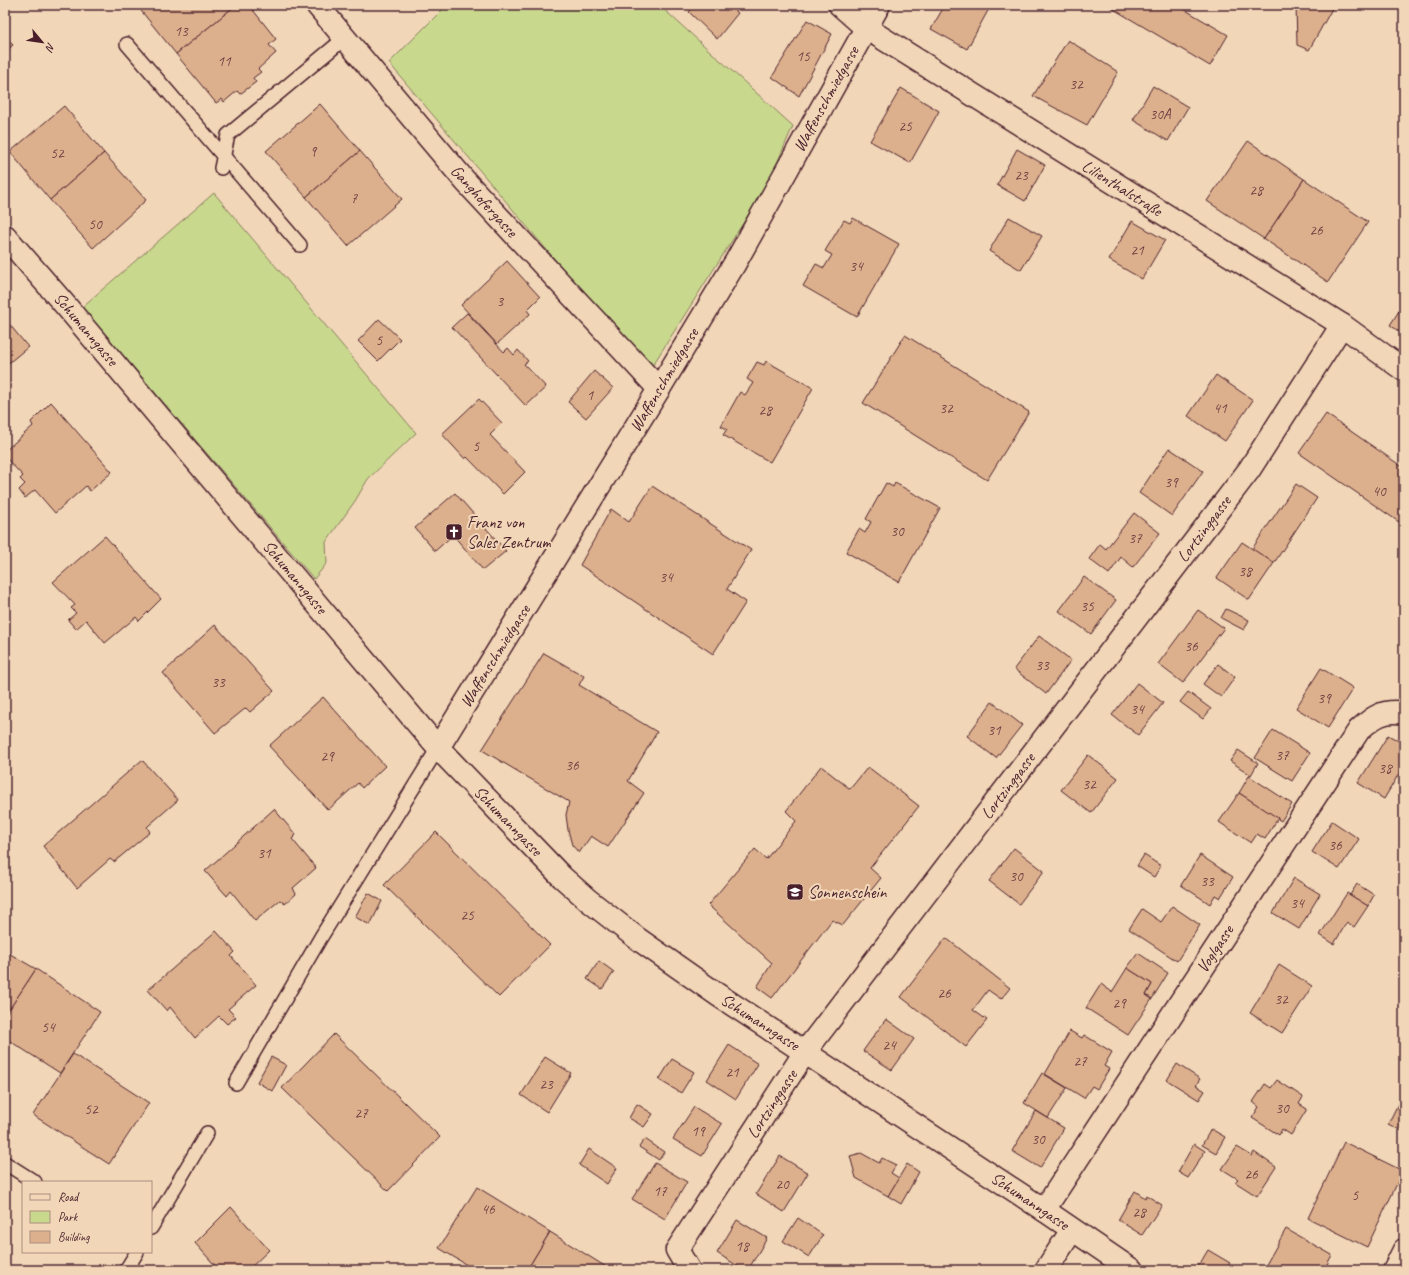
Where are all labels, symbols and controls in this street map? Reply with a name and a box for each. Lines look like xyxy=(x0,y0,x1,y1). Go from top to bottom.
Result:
north arrow xyxy=(22,22,62,62)
house number: 13 xyxy=(174,22,189,41)
text: N xyxy=(42,40,59,55)
street label: Waffenschmiedgasse xyxy=(788,41,864,155)
house number: 15 xyxy=(796,47,811,66)
house number: 11 xyxy=(217,52,232,71)
house number: 32 xyxy=(1069,75,1084,94)
house number: 30A xyxy=(1149,105,1172,124)
house number: 25 xyxy=(898,117,913,136)
house number: 9 xyxy=(310,142,318,161)
house number: 52 xyxy=(50,144,65,163)
street label: Lilienthalstraße xyxy=(1078,155,1167,222)
street label: Ganghofergasse xyxy=(446,160,523,243)
house number: 23 xyxy=(1014,166,1029,185)
house number: 28 xyxy=(1249,181,1264,200)
house number: 7 xyxy=(351,189,359,208)
house number: 50 xyxy=(88,215,103,234)
house number: 26 xyxy=(1309,221,1324,240)
house number: 21 xyxy=(1130,241,1145,260)
house number: 34 xyxy=(849,257,864,276)
street label: Schumanngasse xyxy=(49,288,124,371)
house number: 3 xyxy=(497,292,505,311)
street label: Waffenschmiedgasse xyxy=(625,323,704,436)
house number: 5 xyxy=(376,331,384,350)
house number: 1 xyxy=(587,386,595,405)
house number: 32 xyxy=(939,399,954,418)
house number: 41 xyxy=(1213,399,1228,418)
house number: 28 xyxy=(758,401,773,420)
house number: 5 xyxy=(473,437,481,456)
house number: 39 xyxy=(1164,473,1179,492)
house number: 40 xyxy=(1372,482,1387,501)
street label: Lortzinggasse xyxy=(1172,491,1237,566)
place label: Franz von Sales Zentrum xyxy=(467,512,551,553)
church icon: Franz von Sales Zentrum xyxy=(444,522,464,542)
house number: 30 xyxy=(890,522,905,541)
house number: 37 xyxy=(1128,529,1143,548)
street label: Schumanngasse xyxy=(258,536,333,619)
house number: 38 xyxy=(1238,562,1253,581)
house number: 34 xyxy=(659,568,674,587)
house number: 35 xyxy=(1080,597,1095,616)
street label: Waffenschmiedgasse xyxy=(455,600,536,711)
house number: 36 xyxy=(1184,637,1199,656)
house number: 33 xyxy=(1035,656,1050,675)
house number: 33 xyxy=(211,673,226,692)
house number: 39 xyxy=(1317,689,1332,708)
house number: 34 xyxy=(1130,700,1145,719)
house number: 31 xyxy=(987,721,1002,740)
house number: 37 xyxy=(1275,746,1290,765)
house number: 29 xyxy=(320,747,335,766)
street label: Lortzinggasse xyxy=(976,748,1041,823)
house number: 36 xyxy=(565,756,580,775)
house number: 38 xyxy=(1378,759,1393,778)
house number: 32 xyxy=(1082,775,1097,794)
street label: Schumanngasse xyxy=(469,781,548,862)
house number: 36 xyxy=(1328,836,1343,855)
house number: 31 xyxy=(257,844,272,863)
house number: 30 xyxy=(1009,867,1024,886)
house number: 33 xyxy=(1200,872,1215,891)
school or university icon: Sonnenschein xyxy=(785,882,805,902)
place label: Sonnenschein xyxy=(808,882,888,903)
house number: 34 xyxy=(1290,894,1305,913)
house number: 25 xyxy=(460,906,475,925)
street label: Voglgasse xyxy=(1192,920,1239,977)
house number: 26 xyxy=(937,984,952,1003)
street label: Schumanngasse xyxy=(717,989,805,1056)
house number: 32 xyxy=(1274,990,1289,1009)
house number: 29 xyxy=(1112,994,1127,1013)
house number: 54 xyxy=(41,1018,56,1037)
house number: 24 xyxy=(882,1036,897,1055)
house number: 27 xyxy=(1073,1052,1088,1071)
house number: 21 xyxy=(725,1063,740,1082)
street label: Lortzinggasse xyxy=(742,1065,803,1142)
house number: 23 xyxy=(539,1075,554,1094)
house number: 30 xyxy=(1275,1099,1290,1118)
house number: 52 xyxy=(84,1100,99,1119)
house number: 27 xyxy=(354,1104,369,1123)
house number: 19 xyxy=(691,1122,706,1141)
house number: 30 xyxy=(1031,1130,1046,1149)
house number: 26 xyxy=(1244,1165,1259,1184)
street label: Schumanngasse xyxy=(987,1167,1074,1236)
house number: 20 xyxy=(775,1175,790,1194)
legend xyxy=(22,1181,152,1253)
house number: 17 xyxy=(653,1182,668,1201)
house number: 5 xyxy=(1352,1186,1360,1205)
text: Road xyxy=(58,1189,80,1205)
house number: 46 xyxy=(481,1200,496,1219)
house number: 28 xyxy=(1132,1203,1147,1222)
text: Park xyxy=(58,1209,79,1225)
text: Building xyxy=(58,1229,90,1245)
house number: 18 xyxy=(735,1237,750,1256)

